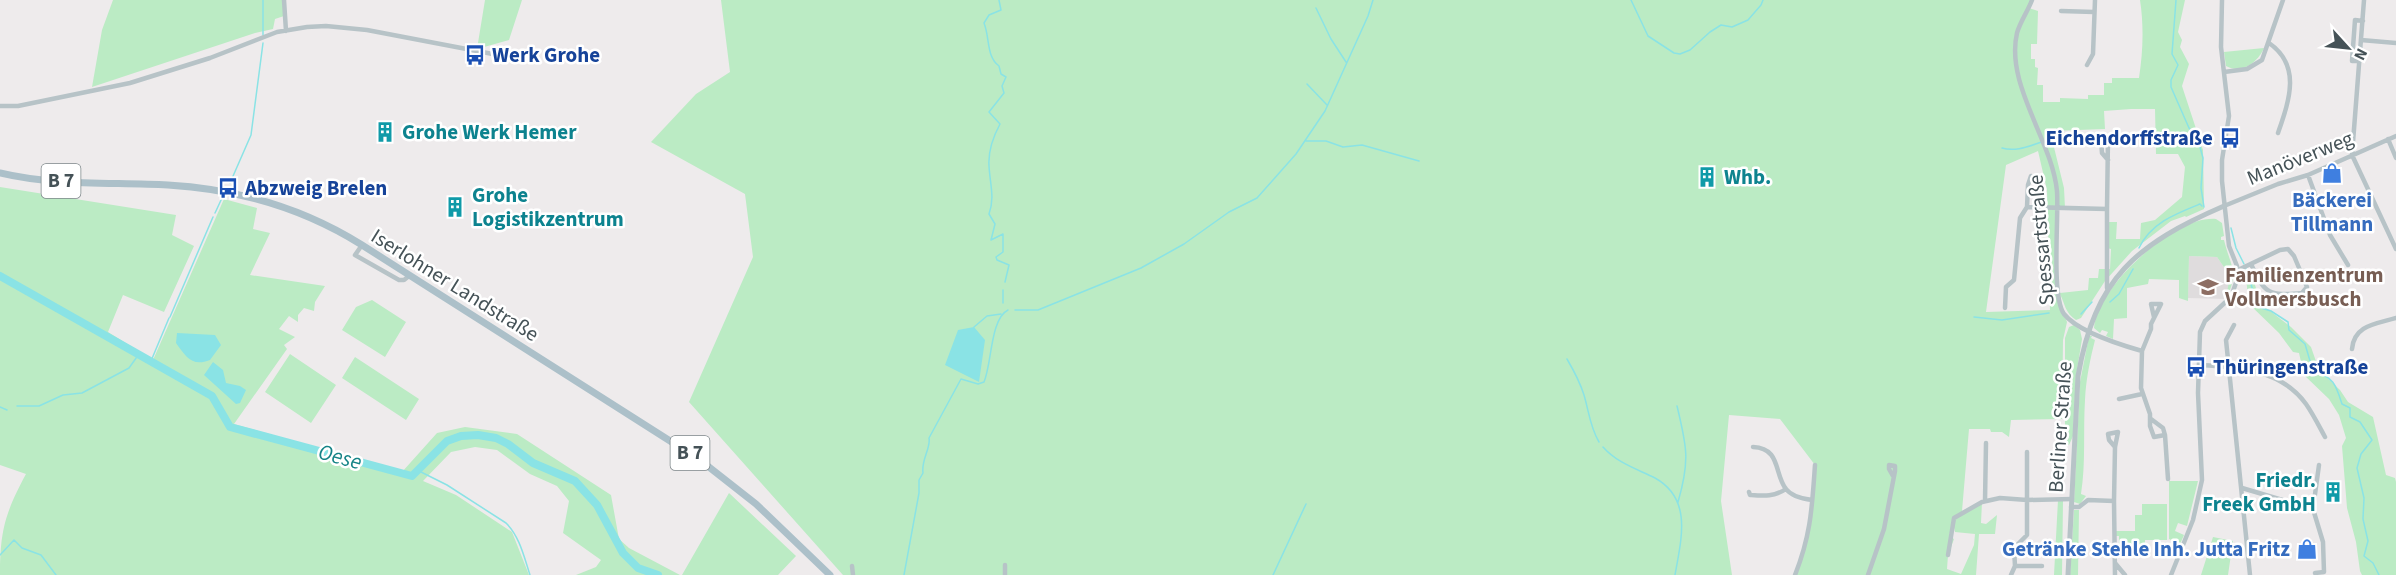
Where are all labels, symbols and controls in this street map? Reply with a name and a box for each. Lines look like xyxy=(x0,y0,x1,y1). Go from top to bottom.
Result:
north arrow xyxy=(2318,18,2378,78)
place label: Werk Grohe xyxy=(492,40,600,70)
bus stop icon: Werk Grohe xyxy=(463,43,487,67)
text: N xyxy=(2348,45,2373,64)
place label: Grohe Werk Hemer xyxy=(402,117,577,147)
building icon: Grohe Werk Hemer xyxy=(373,120,397,144)
place label: Eichendorffstraße xyxy=(2045,123,2213,153)
street label: Manöverweg xyxy=(2242,123,2358,193)
bus stop icon: Eichendorffstraße xyxy=(2218,126,2242,150)
shop icon: Bäckerei Tillmann xyxy=(2320,161,2344,185)
place label: Whb. xyxy=(1724,162,1771,192)
road number: B 7 xyxy=(42,164,80,198)
building icon: Whb. xyxy=(1695,165,1719,189)
place label: Abzweig Brelen xyxy=(244,173,387,203)
street label: Spessartstraße xyxy=(2020,173,2062,307)
bus stop icon: Abzweig Brelen xyxy=(216,176,240,200)
place label: Grohe Logistikzentrum xyxy=(472,180,624,234)
place label: Bäckerei Tillmann xyxy=(2291,185,2373,239)
building icon: Grohe Logistikzentrum xyxy=(443,195,467,219)
street label: Iserlohner Landstraße xyxy=(365,221,545,349)
place label: Familienzentrum Vollmersbusch xyxy=(2224,260,2383,314)
school or university icon: Familienzentrum Vollmersbusch xyxy=(2196,275,2220,299)
place label: Thüringenstraße xyxy=(2213,352,2369,382)
bus stop icon: Thüringenstraße xyxy=(2184,355,2208,379)
street label: Berliner Straße xyxy=(2040,360,2080,494)
water label: Oese xyxy=(315,436,365,478)
road number: B 7 xyxy=(670,436,710,470)
place label: Friedr. Freek GmbH xyxy=(2202,465,2316,519)
building icon: Friedr. Freek GmbH xyxy=(2321,480,2345,504)
place label: Getränke Stehle Inh. Jutta Fritz xyxy=(2002,534,2290,564)
shop icon: Getränke Stehle Inh. Jutta Fritz xyxy=(2295,537,2319,561)

